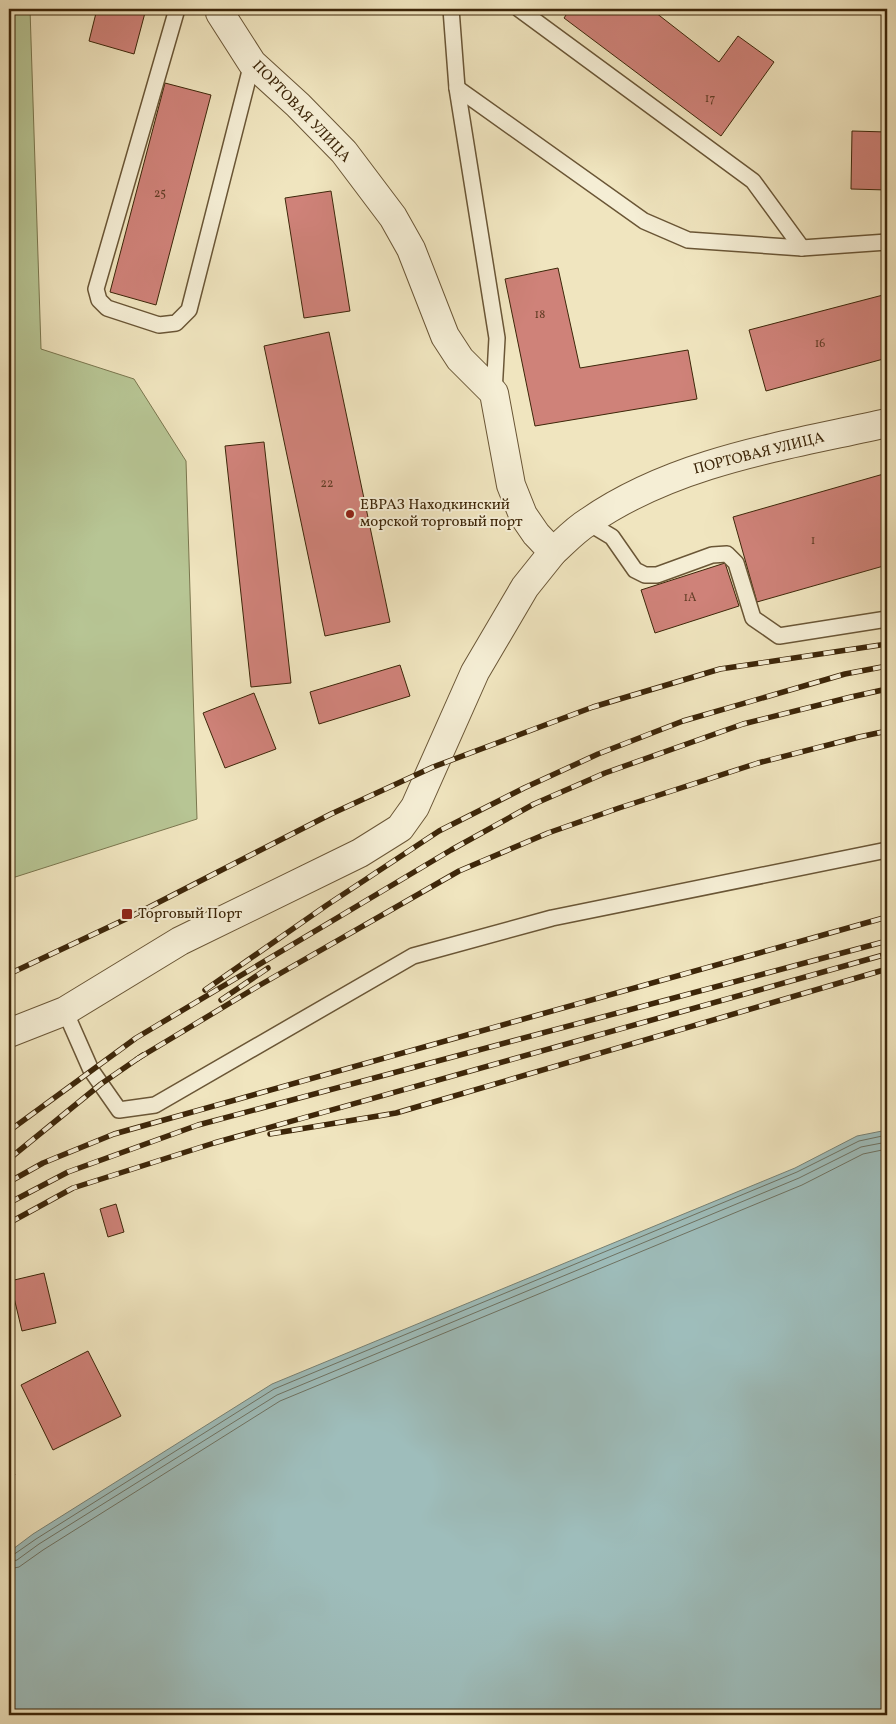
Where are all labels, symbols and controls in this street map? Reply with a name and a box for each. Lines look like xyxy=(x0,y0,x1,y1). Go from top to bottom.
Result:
street label: ПОРТОВАЯ УЛИЦА xyxy=(247,56,356,168)
house number: 17 xyxy=(705,91,715,107)
house number: 25 xyxy=(154,186,166,202)
house number: 18 xyxy=(535,307,545,323)
house number: 16 xyxy=(815,336,825,352)
street label: ПОРТОВАЯ УЛИЦА xyxy=(691,427,827,480)
house number: 22 xyxy=(321,476,333,492)
place label: ЕВРАЗ Находкинский морской торговый порт xyxy=(360,495,523,533)
marker: ЕВРАЗ Находкинский морской торговый порт xyxy=(344,508,356,520)
house number: 1 xyxy=(811,533,815,549)
house number: 1А xyxy=(683,590,697,606)
place label: Торговый Порт xyxy=(138,904,243,925)
marker: Торговый Порт xyxy=(120,907,134,921)

